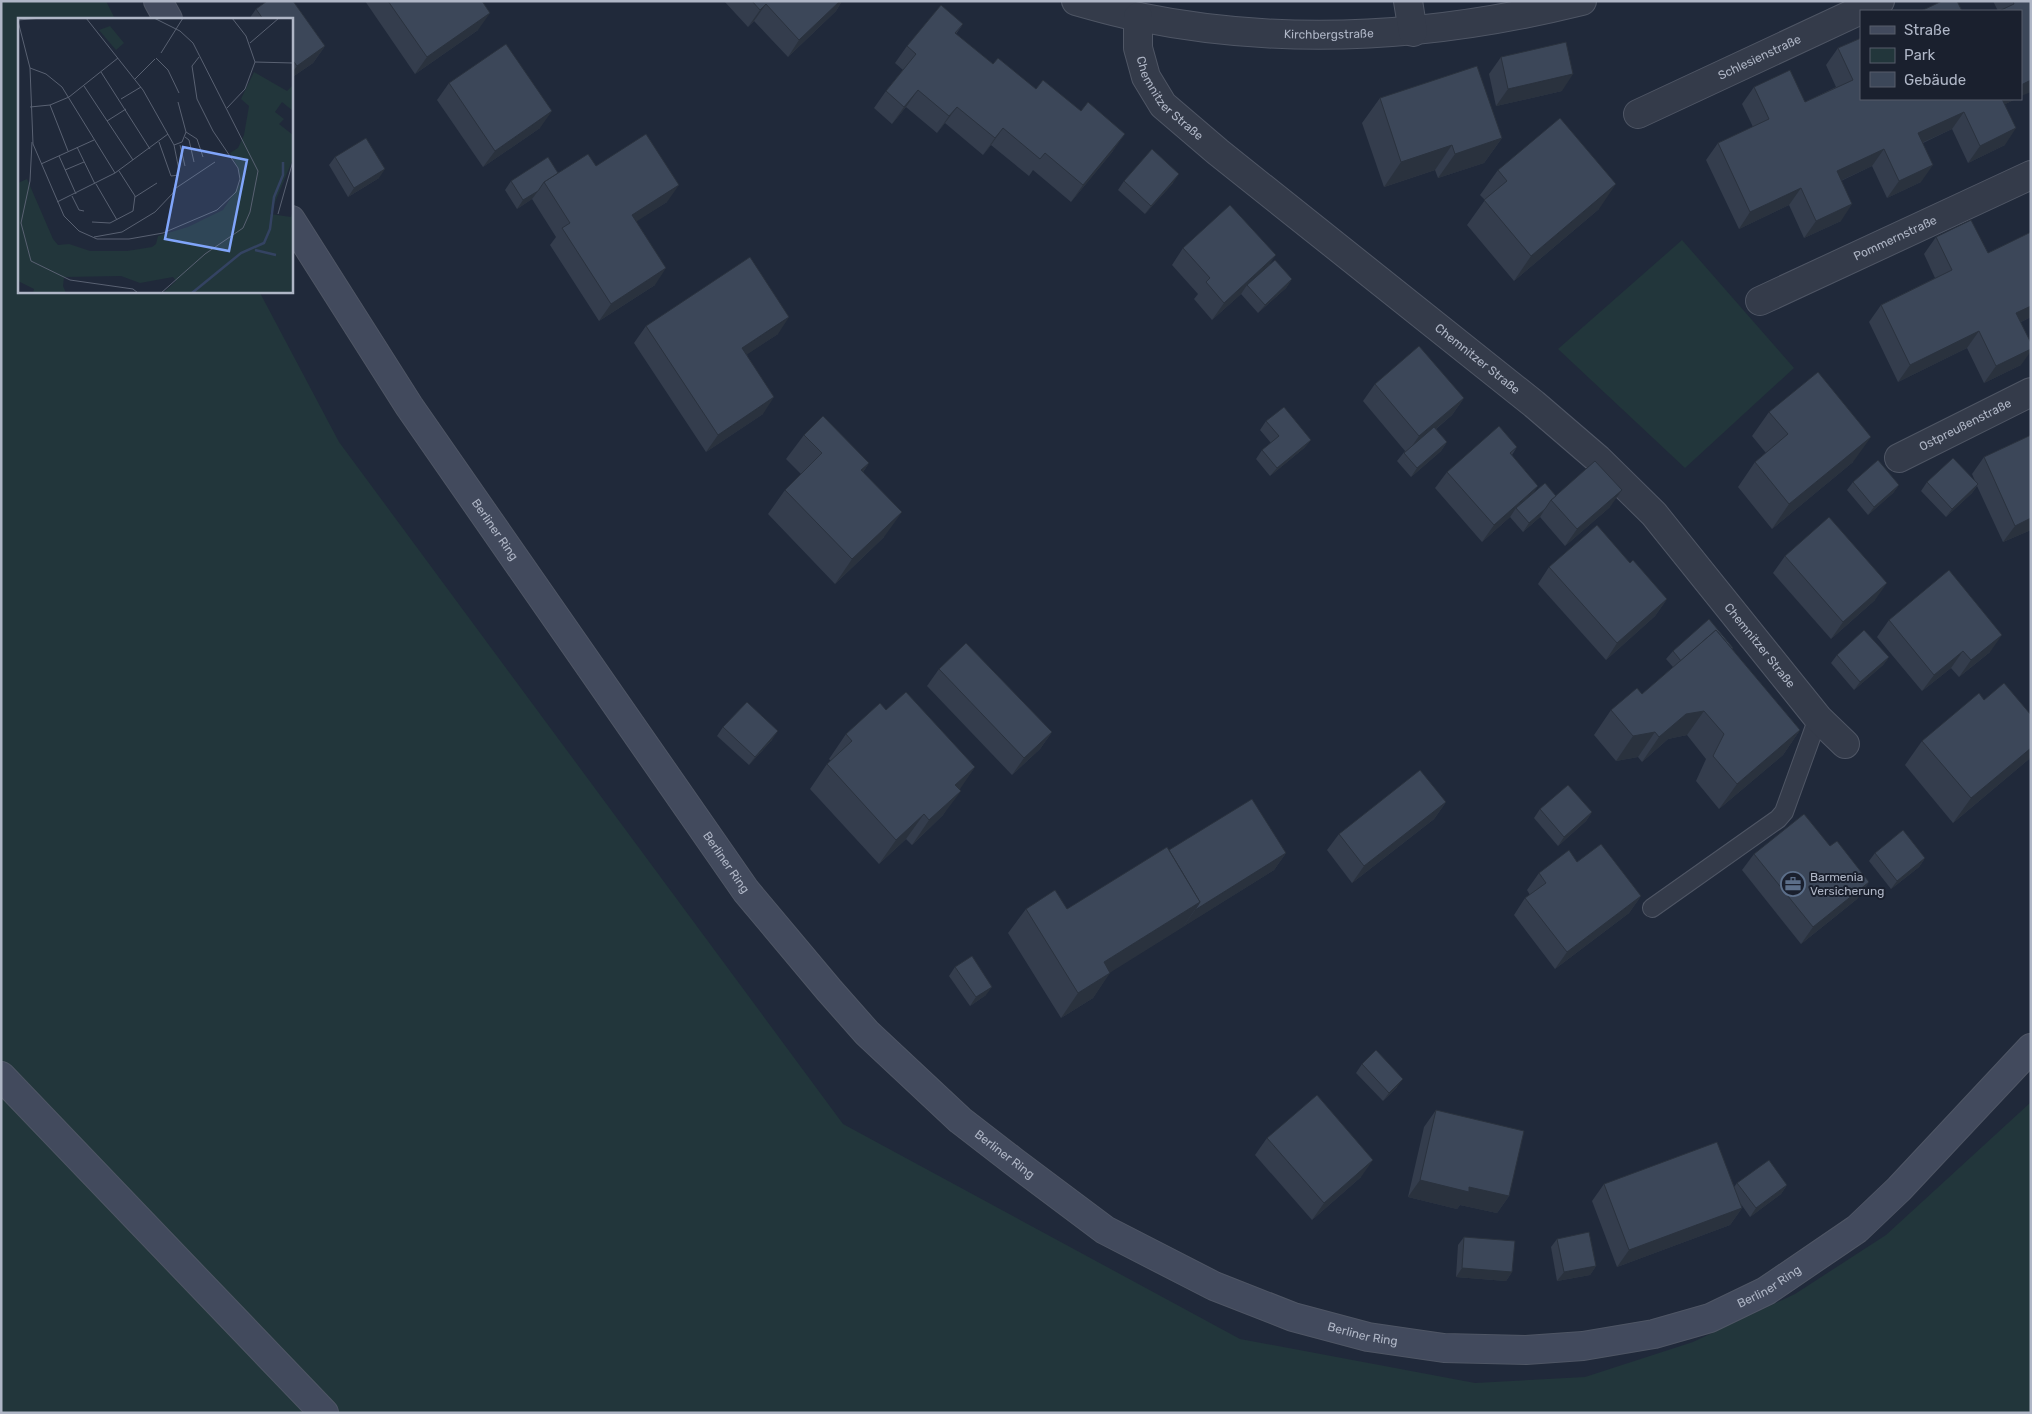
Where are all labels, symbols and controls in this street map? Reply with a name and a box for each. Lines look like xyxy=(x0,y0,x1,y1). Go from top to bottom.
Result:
legend xyxy=(1860,10,2022,100)
inset map xyxy=(18,18,292,292)
text: Straße xyxy=(1904,21,1950,39)
street label: Kirchbergstraße xyxy=(1284,26,1374,42)
street label: Schlesienstraße xyxy=(1716,32,1803,83)
text: Park xyxy=(1904,46,1935,64)
street label: Chemnitzer Straße xyxy=(1134,54,1206,143)
text: Gebäude xyxy=(1904,71,1966,89)
street label: Pommernstraße xyxy=(1851,213,1939,264)
street label: Chemnitzer Straße xyxy=(1432,321,1523,397)
street label: Ostpreußenstraße xyxy=(1917,396,2014,454)
street label: Berliner Ring xyxy=(469,496,521,563)
street label: Chemnitzer Straße xyxy=(1721,600,1798,691)
street label: Berliner Ring xyxy=(700,829,752,896)
place label: Barmenia Versicherung xyxy=(1810,870,1884,898)
office icon: Barmenia Versicherung xyxy=(1780,871,1806,897)
street label: Berliner Ring xyxy=(972,1127,1037,1182)
street label: Berliner Ring xyxy=(1735,1262,1804,1311)
street label: Berliner Ring xyxy=(1326,1320,1399,1348)

